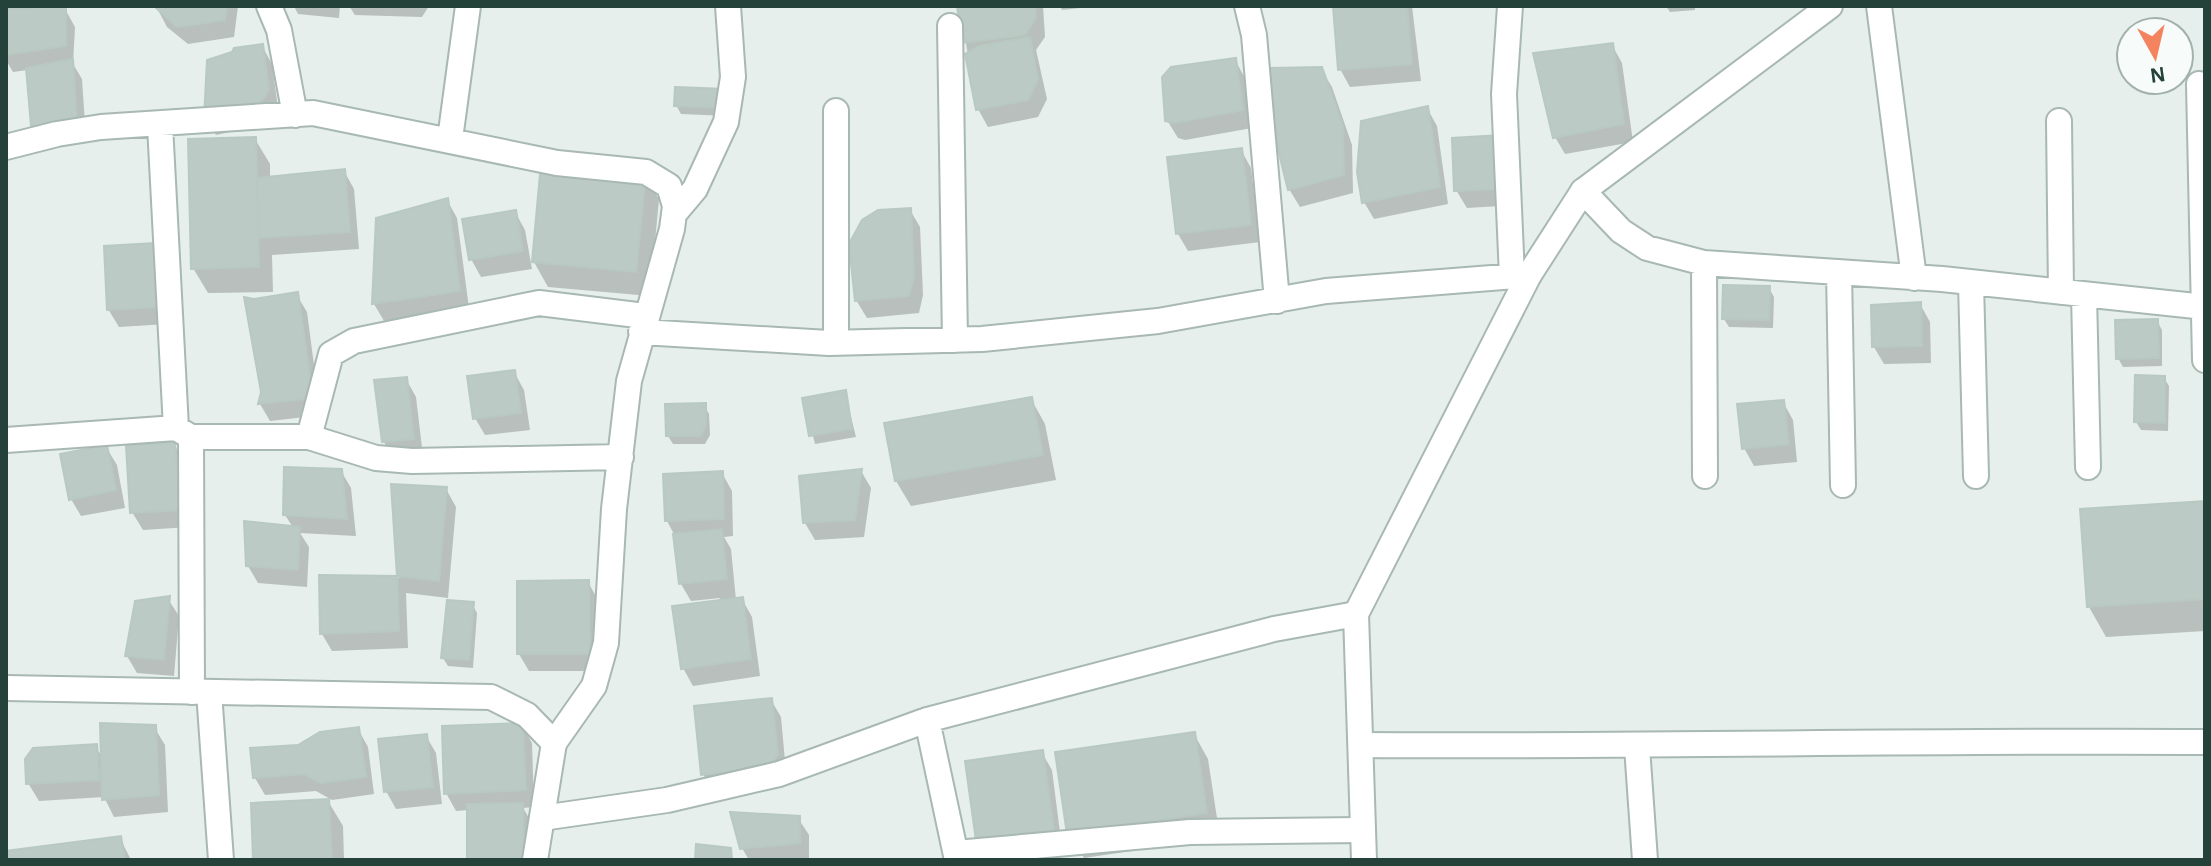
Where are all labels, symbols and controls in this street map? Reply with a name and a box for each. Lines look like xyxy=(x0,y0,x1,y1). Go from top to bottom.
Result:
north arrow xyxy=(2115,16,2195,96)
text: N xyxy=(2149,63,2167,87)

